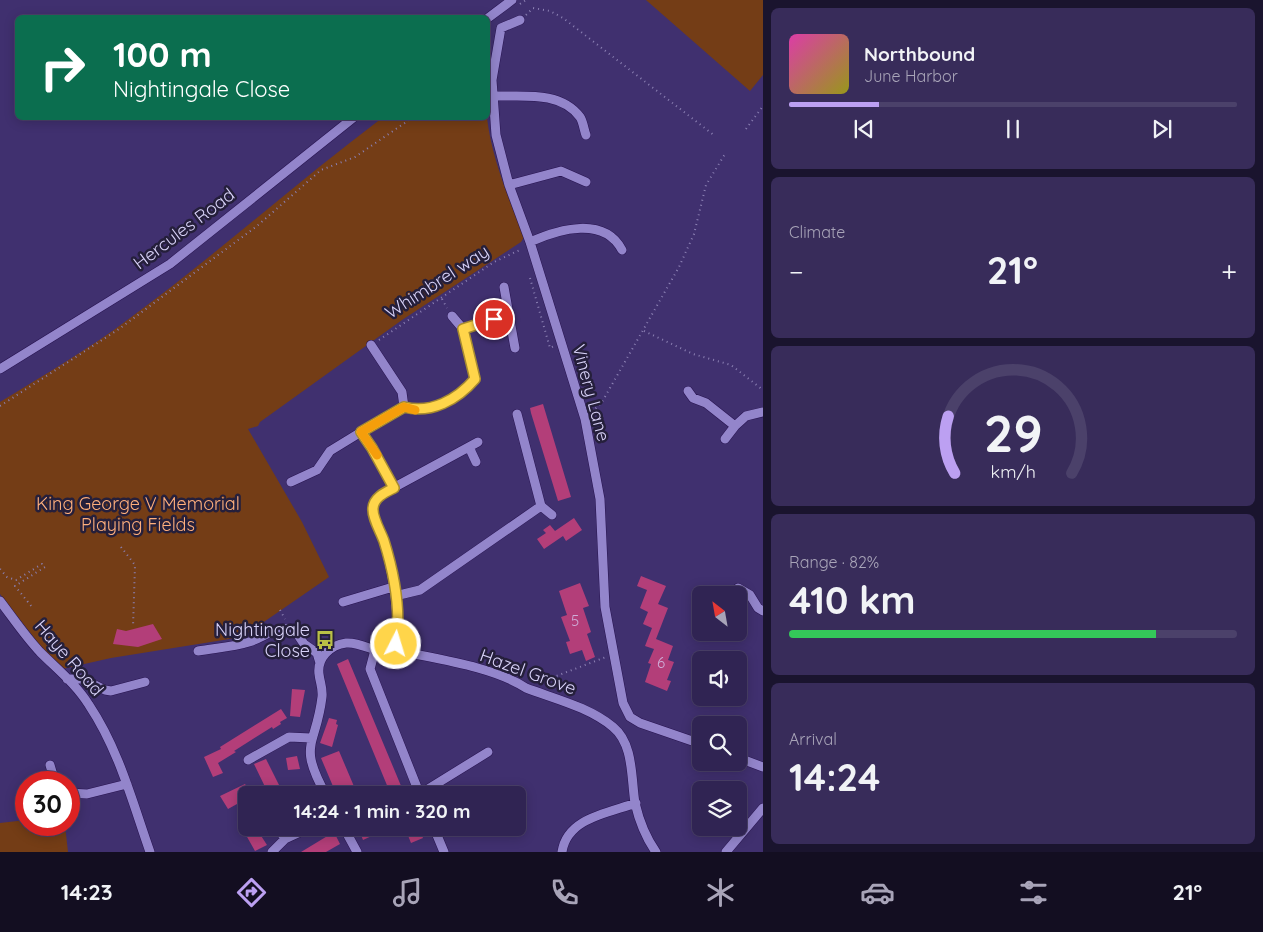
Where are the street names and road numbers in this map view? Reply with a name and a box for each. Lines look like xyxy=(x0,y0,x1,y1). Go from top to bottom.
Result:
street label: Hercules Road xyxy=(128,183,239,274)
street label: Whimbrel way xyxy=(380,239,493,324)
street label: Vinery Lane xyxy=(567,342,615,444)
street label: Haye Road xyxy=(30,615,109,701)
street label: Hazel Grove xyxy=(477,643,580,700)

